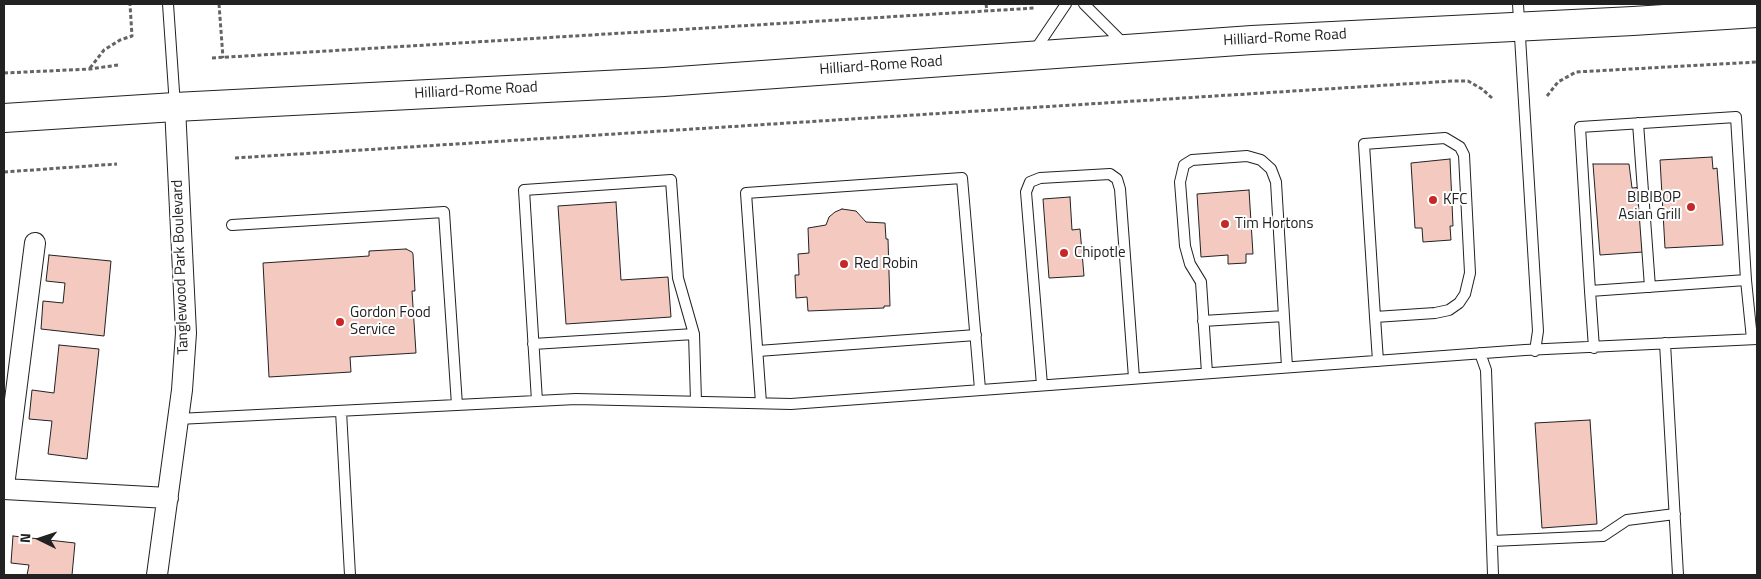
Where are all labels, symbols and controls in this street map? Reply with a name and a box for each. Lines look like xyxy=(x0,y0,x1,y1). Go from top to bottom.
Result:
street label: Hilliard-Rome Road xyxy=(1223,26,1347,50)
street label: Hilliard-Rome Road xyxy=(819,53,943,79)
street label: Hilliard-Rome Road xyxy=(414,79,538,103)
street label: Tanglewood Park Boulevard xyxy=(169,179,193,355)
place label: BIBIBOP Asian Grill xyxy=(1618,189,1681,224)
place label: KFC xyxy=(1443,191,1467,209)
marker: KFC xyxy=(1427,194,1439,206)
marker: BIBIBOP Asian Grill xyxy=(1685,201,1697,213)
place label: Tim Hortons xyxy=(1235,215,1313,233)
marker: Tim Hortons xyxy=(1219,218,1231,230)
place label: Chipotle xyxy=(1074,244,1126,262)
marker: Chipotle xyxy=(1058,247,1070,259)
place label: Red Robin xyxy=(854,255,918,273)
marker: Red Robin xyxy=(838,258,850,270)
place label: Gordon Food Service xyxy=(350,304,431,339)
marker: Gordon Food Service xyxy=(334,316,346,328)
north arrow xyxy=(15,514,65,564)
text: N xyxy=(14,532,35,543)

